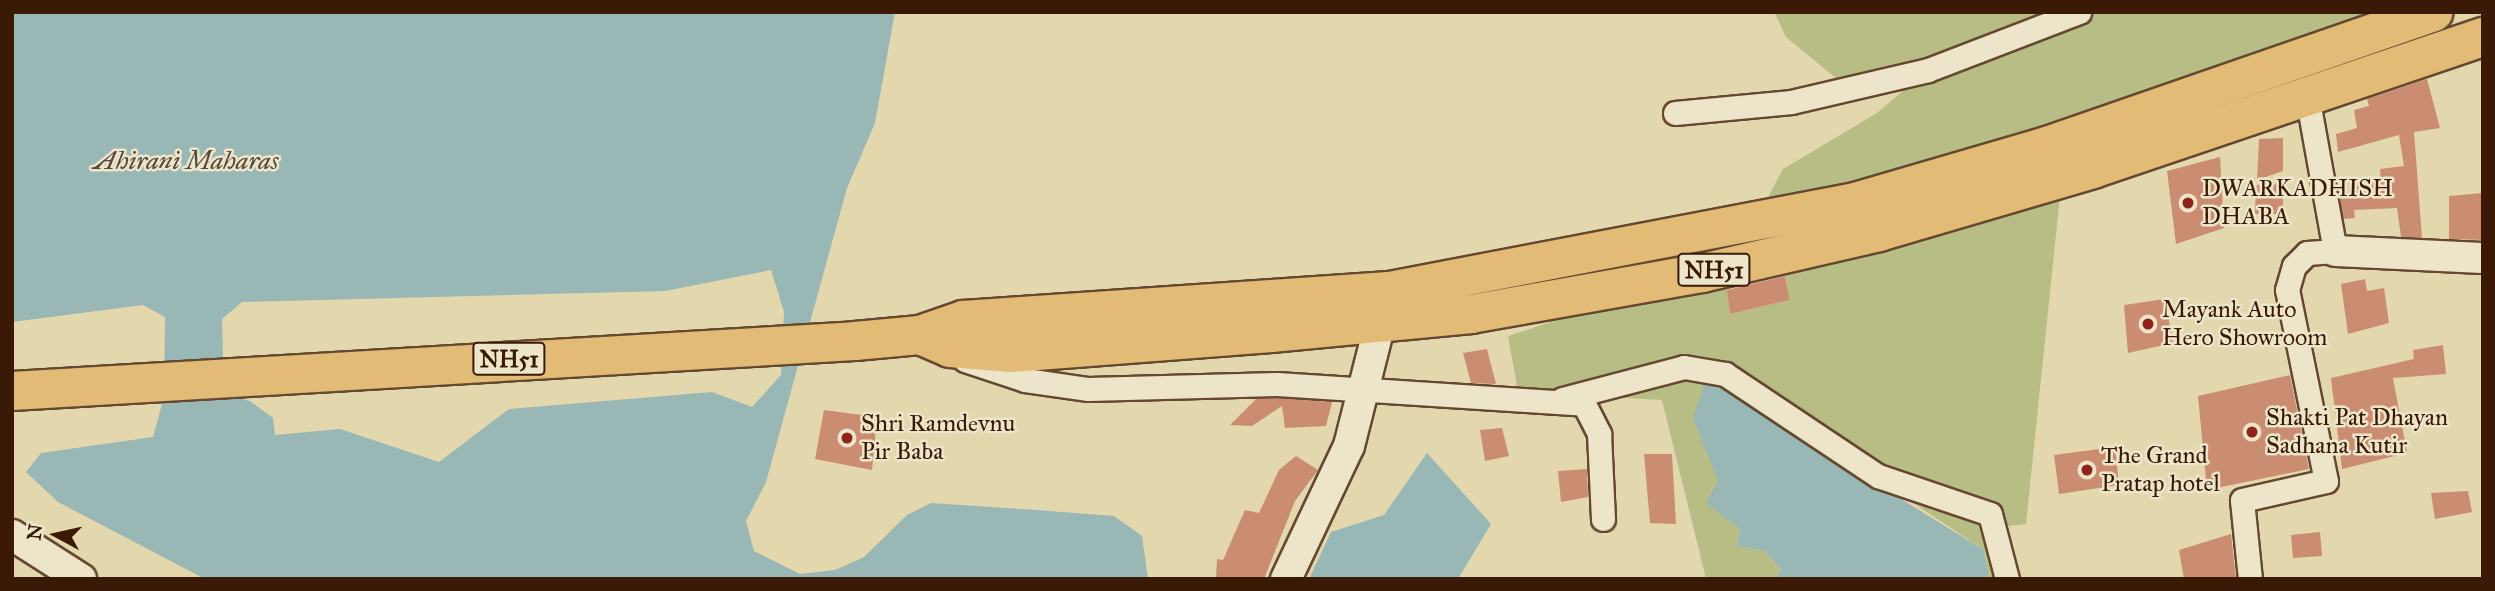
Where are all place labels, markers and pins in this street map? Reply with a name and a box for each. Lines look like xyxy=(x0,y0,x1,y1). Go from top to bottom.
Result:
place label: DWARKADHISH DHABA xyxy=(2202,175,2393,231)
marker: DWARKADHISH DHABA xyxy=(2180,195,2196,211)
place label: Mayank Auto Hero Showroom xyxy=(2162,296,2327,352)
marker: Mayank Auto Hero Showroom xyxy=(2140,316,2156,332)
place label: Shakti Pat Dhayan Sadhana Kutir xyxy=(2266,404,2448,460)
place label: Shri Ramdevnu Pir Baba xyxy=(861,410,1015,466)
marker: Shakti Pat Dhayan Sadhana Kutir xyxy=(2244,424,2260,440)
marker: Shri Ramdevnu Pir Baba xyxy=(839,430,855,446)
place label: The Grand Pratap hotel xyxy=(2101,442,2220,498)
marker: The Grand Pratap hotel xyxy=(2079,462,2095,478)

